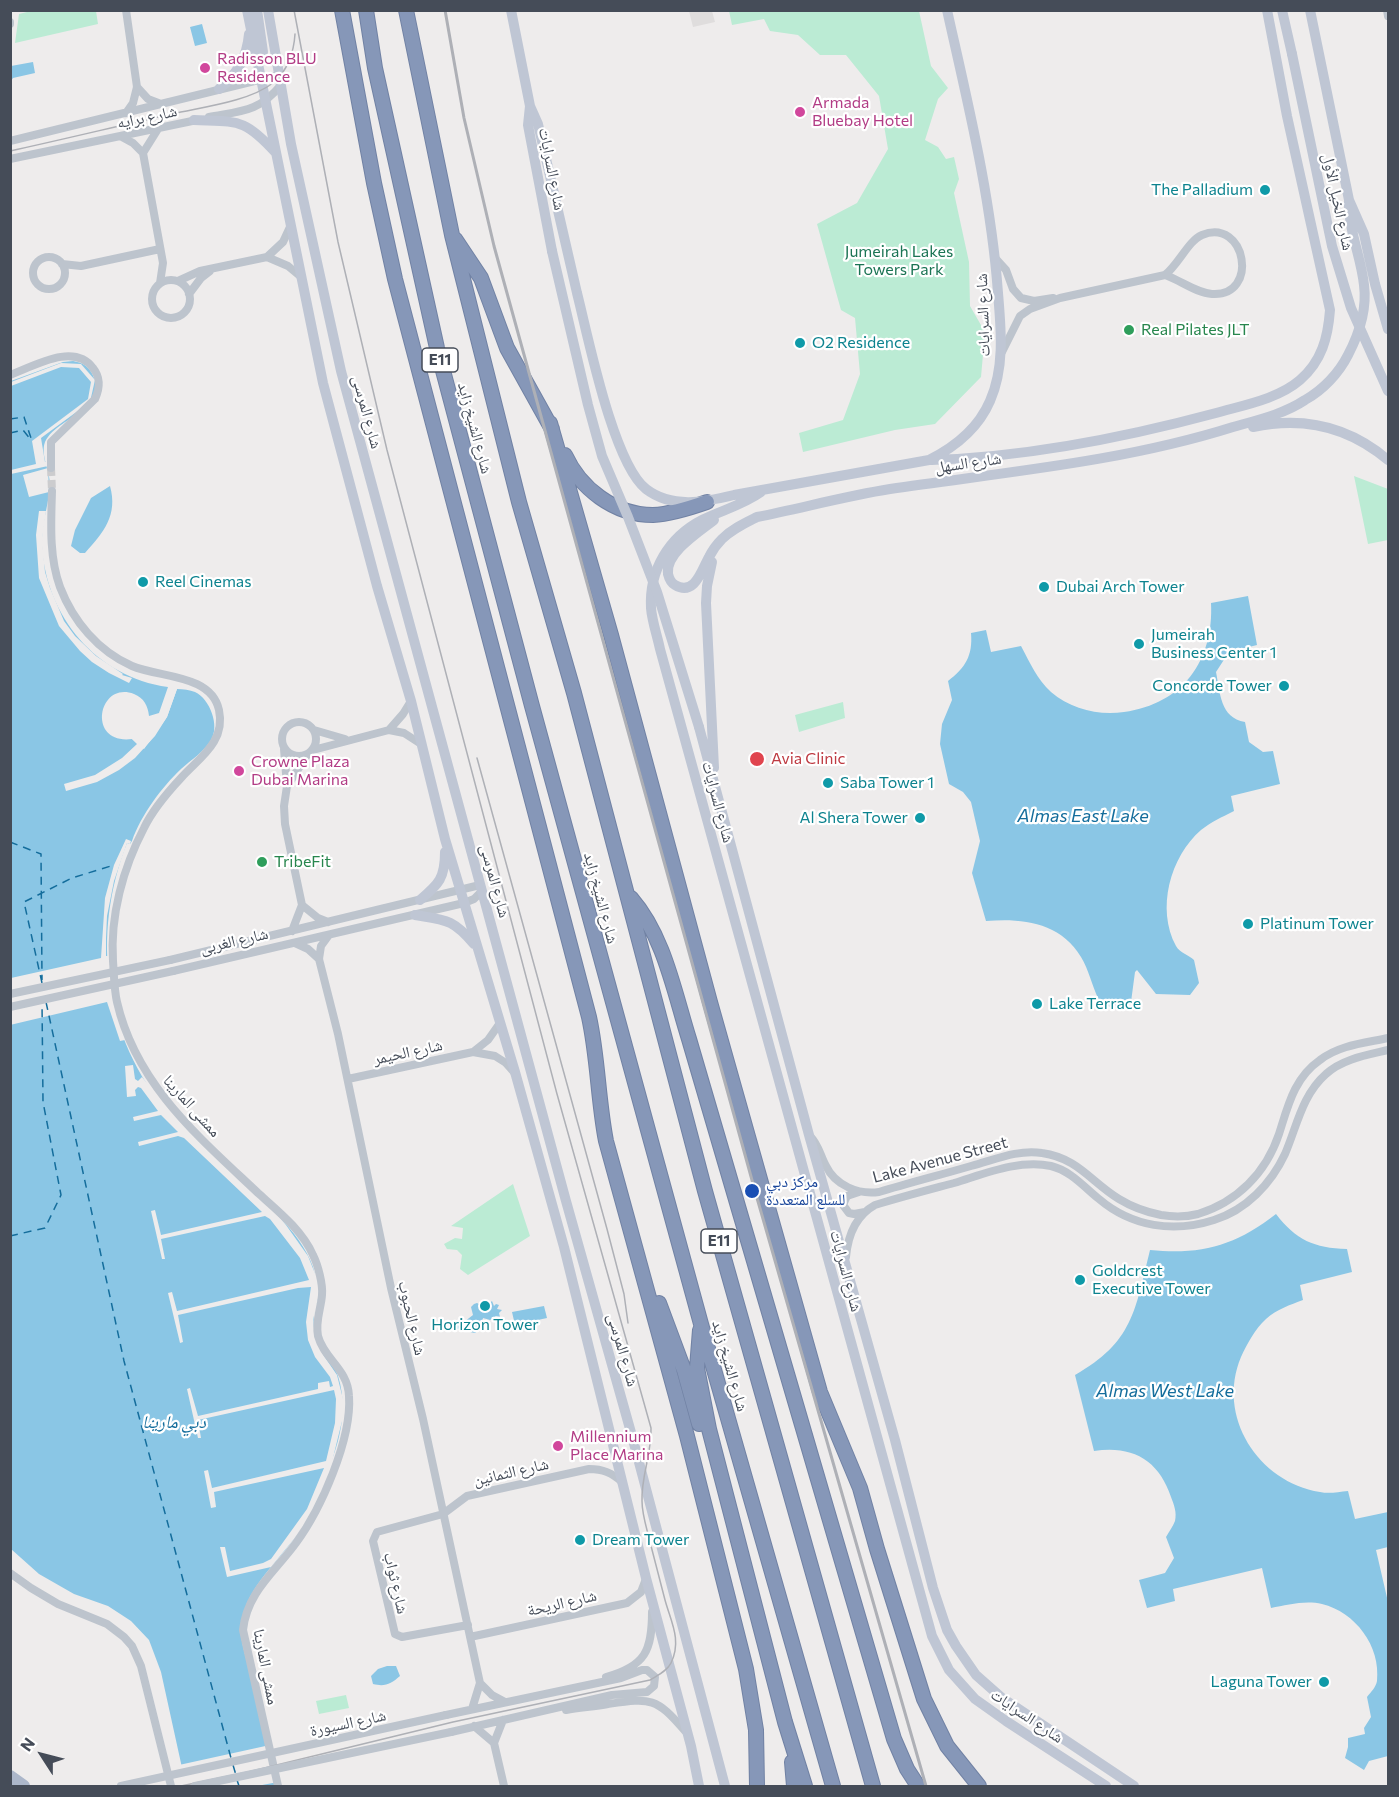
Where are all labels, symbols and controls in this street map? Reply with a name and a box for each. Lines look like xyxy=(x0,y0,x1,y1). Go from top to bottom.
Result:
place label: Radisson BLU Residence xyxy=(217,49,317,87)
marker: Radisson BLU Residence xyxy=(198,61,212,75)
place label: Armada Bluebay Hotel xyxy=(812,93,913,131)
street label: شارع برايه xyxy=(115,101,179,133)
marker: Armada Bluebay Hotel xyxy=(793,105,807,119)
street label: شارع السرايات xyxy=(535,126,569,212)
street label: شارع الخيل الأول xyxy=(1318,152,1358,252)
place label: The Palladium xyxy=(1151,180,1253,200)
marker: The Palladium xyxy=(1258,183,1272,197)
park label: Jumeirah Lakes Towers Park xyxy=(845,242,953,280)
street label: شارع السرايات xyxy=(972,273,994,357)
place label: Real Pilates JLT xyxy=(1141,320,1249,340)
marker: Real Pilates JLT xyxy=(1122,323,1136,337)
place label: O2 Residence xyxy=(812,333,910,353)
marker: O2 Residence xyxy=(793,336,807,350)
road number: E11 xyxy=(422,348,458,372)
street label: شارع المرسى xyxy=(348,373,386,451)
street label: شارع الشيخ زايد xyxy=(454,380,496,476)
street label: شارع السهل xyxy=(934,449,1002,477)
place label: Reel Cinemas xyxy=(155,572,251,592)
marker: Reel Cinemas xyxy=(136,575,150,589)
place label: Dubai Arch Tower xyxy=(1056,577,1185,597)
marker: Dubai Arch Tower xyxy=(1037,580,1051,594)
place label: Jumeirah Business Center 1 xyxy=(1151,625,1277,663)
marker: Jumeirah Business Center 1 xyxy=(1132,637,1146,651)
place label: Concorde Tower xyxy=(1152,676,1272,696)
marker: Concorde Tower xyxy=(1277,679,1291,693)
place label: Avia Clinic xyxy=(771,749,846,769)
marker: Avia Clinic xyxy=(748,750,766,768)
place label: Crowne Plaza Dubai Marina xyxy=(251,752,350,790)
street label: شارع السرايات xyxy=(698,759,738,845)
marker: Crowne Plaza Dubai Marina xyxy=(232,764,246,778)
place label: Saba Tower 1 xyxy=(840,773,934,793)
marker: Saba Tower 1 xyxy=(821,776,835,790)
water label: Almas East Lake xyxy=(1017,805,1149,827)
place label: Al Shera Tower xyxy=(800,808,908,828)
marker: Al Shera Tower xyxy=(913,811,927,825)
street label: شارع المرسى xyxy=(476,842,514,920)
street label: شارع الشيخ زايد xyxy=(580,850,622,946)
place label: TribeFit xyxy=(274,852,331,872)
marker: TribeFit xyxy=(255,855,269,869)
place label: Platinum Tower xyxy=(1260,914,1374,934)
marker: Platinum Tower xyxy=(1241,917,1255,931)
street label: شارع الغربى xyxy=(198,924,270,958)
place label: Lake Terrace xyxy=(1049,994,1141,1014)
marker: Lake Terrace xyxy=(1030,997,1044,1011)
street label: شارع الحيمر xyxy=(372,1035,444,1069)
street label: ممشى المارينا xyxy=(159,1071,225,1141)
street label: Lake Avenue Street xyxy=(870,1133,1010,1187)
place label: مركز دبي للسلع المتعددة xyxy=(766,1172,845,1210)
marker: مركز دبي للسلع المتعددة xyxy=(743,1182,761,1200)
street label: شارع السرايات xyxy=(826,1228,866,1314)
road number: E11 xyxy=(701,1229,737,1253)
place label: Goldcrest Executive Tower xyxy=(1092,1261,1211,1299)
marker: Goldcrest Executive Tower xyxy=(1073,1273,1087,1287)
street label: شارع الحبوب xyxy=(394,1279,430,1357)
marker: Horizon Tower xyxy=(478,1299,492,1313)
street label: شارع المرسى xyxy=(603,1311,643,1389)
place label: Horizon Tower xyxy=(431,1315,539,1335)
street label: شارع الشيخ زايد xyxy=(708,1318,752,1414)
water label: Almas West Lake xyxy=(1096,1380,1234,1402)
water label: دبي مارينا xyxy=(142,1411,206,1433)
place label: Millennium Place Marina xyxy=(570,1427,663,1465)
marker: Millennium Place Marina xyxy=(551,1439,565,1453)
street label: شارع الثمانين xyxy=(472,1454,550,1490)
place label: Dream Tower xyxy=(592,1530,689,1550)
marker: Dream Tower xyxy=(573,1533,587,1547)
street label: شارع ثواب xyxy=(380,1550,412,1616)
street label: شارع الريحة xyxy=(525,1586,599,1620)
street label: ممشى المارينا xyxy=(249,1627,283,1707)
place label: Laguna Tower xyxy=(1211,1672,1312,1692)
marker: Laguna Tower xyxy=(1317,1675,1331,1689)
street label: شارع السرايات xyxy=(987,1685,1067,1747)
street label: شارع السيورة xyxy=(308,1706,388,1740)
north arrow xyxy=(12,1725,72,1785)
text: N xyxy=(16,1734,38,1755)

